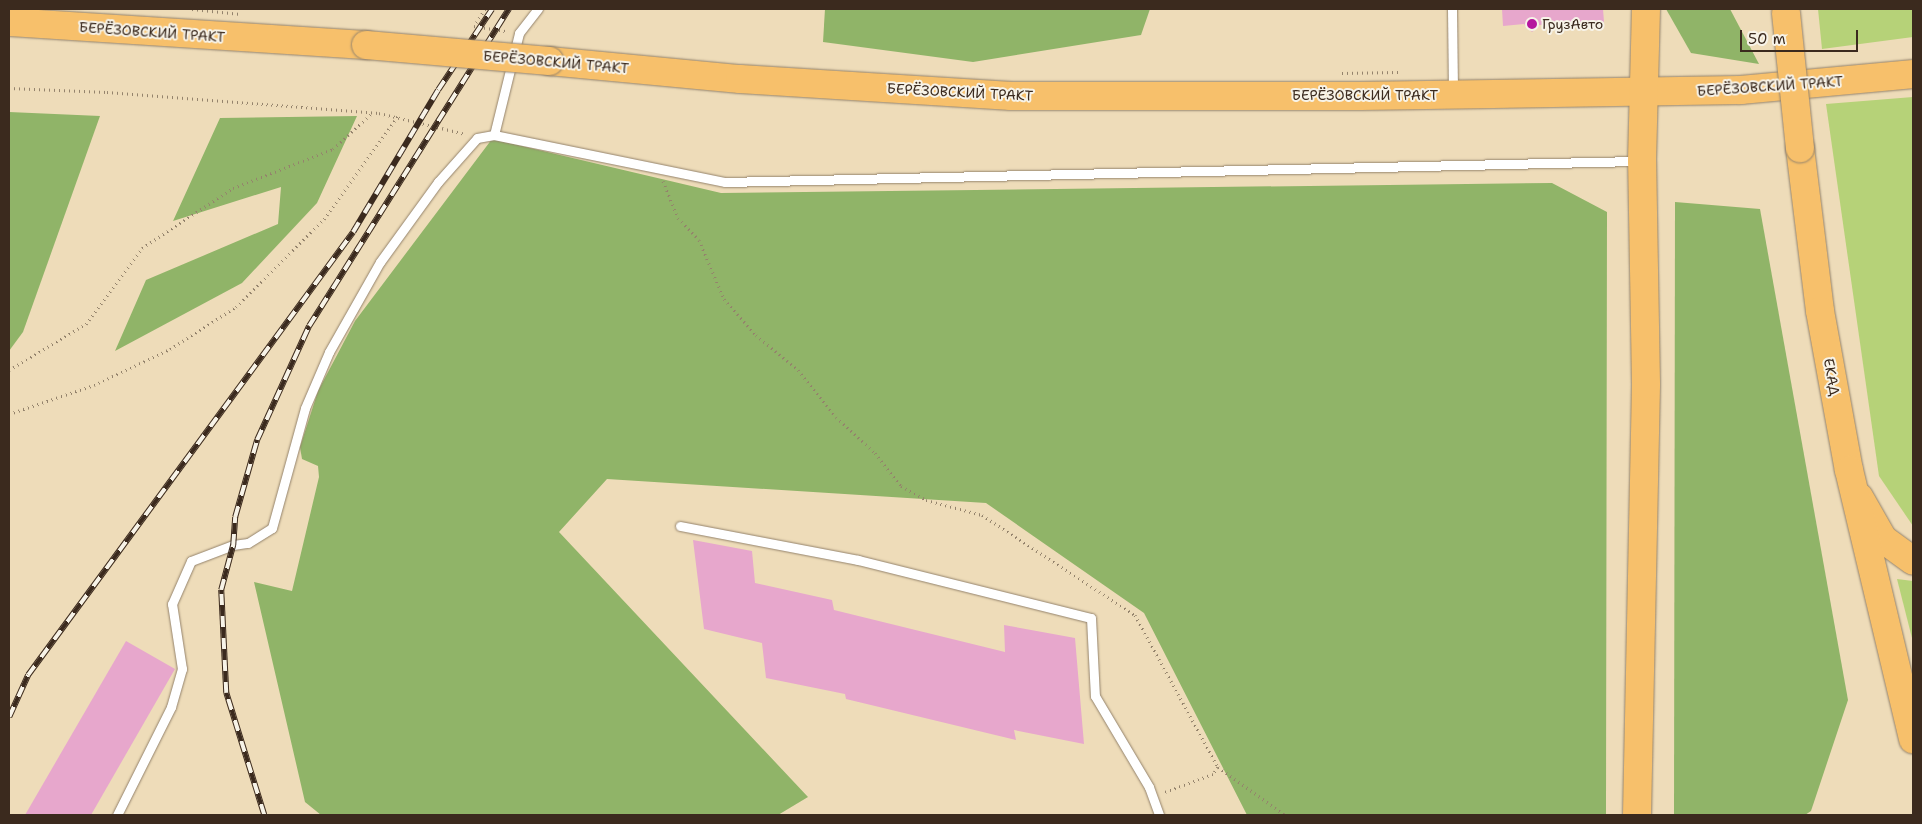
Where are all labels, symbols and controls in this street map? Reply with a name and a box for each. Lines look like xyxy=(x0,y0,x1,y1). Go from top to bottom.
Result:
place label: ГрузАвто xyxy=(1542,16,1603,32)
marker: ГрузАвто xyxy=(1526,18,1538,30)
street label: БЕРЁЗОВСКИЙ ТРАКТ xyxy=(78,19,226,45)
scale bar xyxy=(1742,20,1860,52)
text: 50 m xyxy=(1748,29,1786,49)
street label: БЕРЁЗОВСКИЙ ТРАКТ xyxy=(482,47,630,77)
street label: БЕРЁЗОВСКИЙ ТРАКТ xyxy=(1696,73,1844,99)
street label: БЕРЁЗОВСКИЙ ТРАКТ xyxy=(886,80,1034,104)
street label: БЕРЁЗОВСКИЙ ТРАКТ xyxy=(1292,87,1438,103)
street label: ЕКАД xyxy=(1820,357,1844,397)

